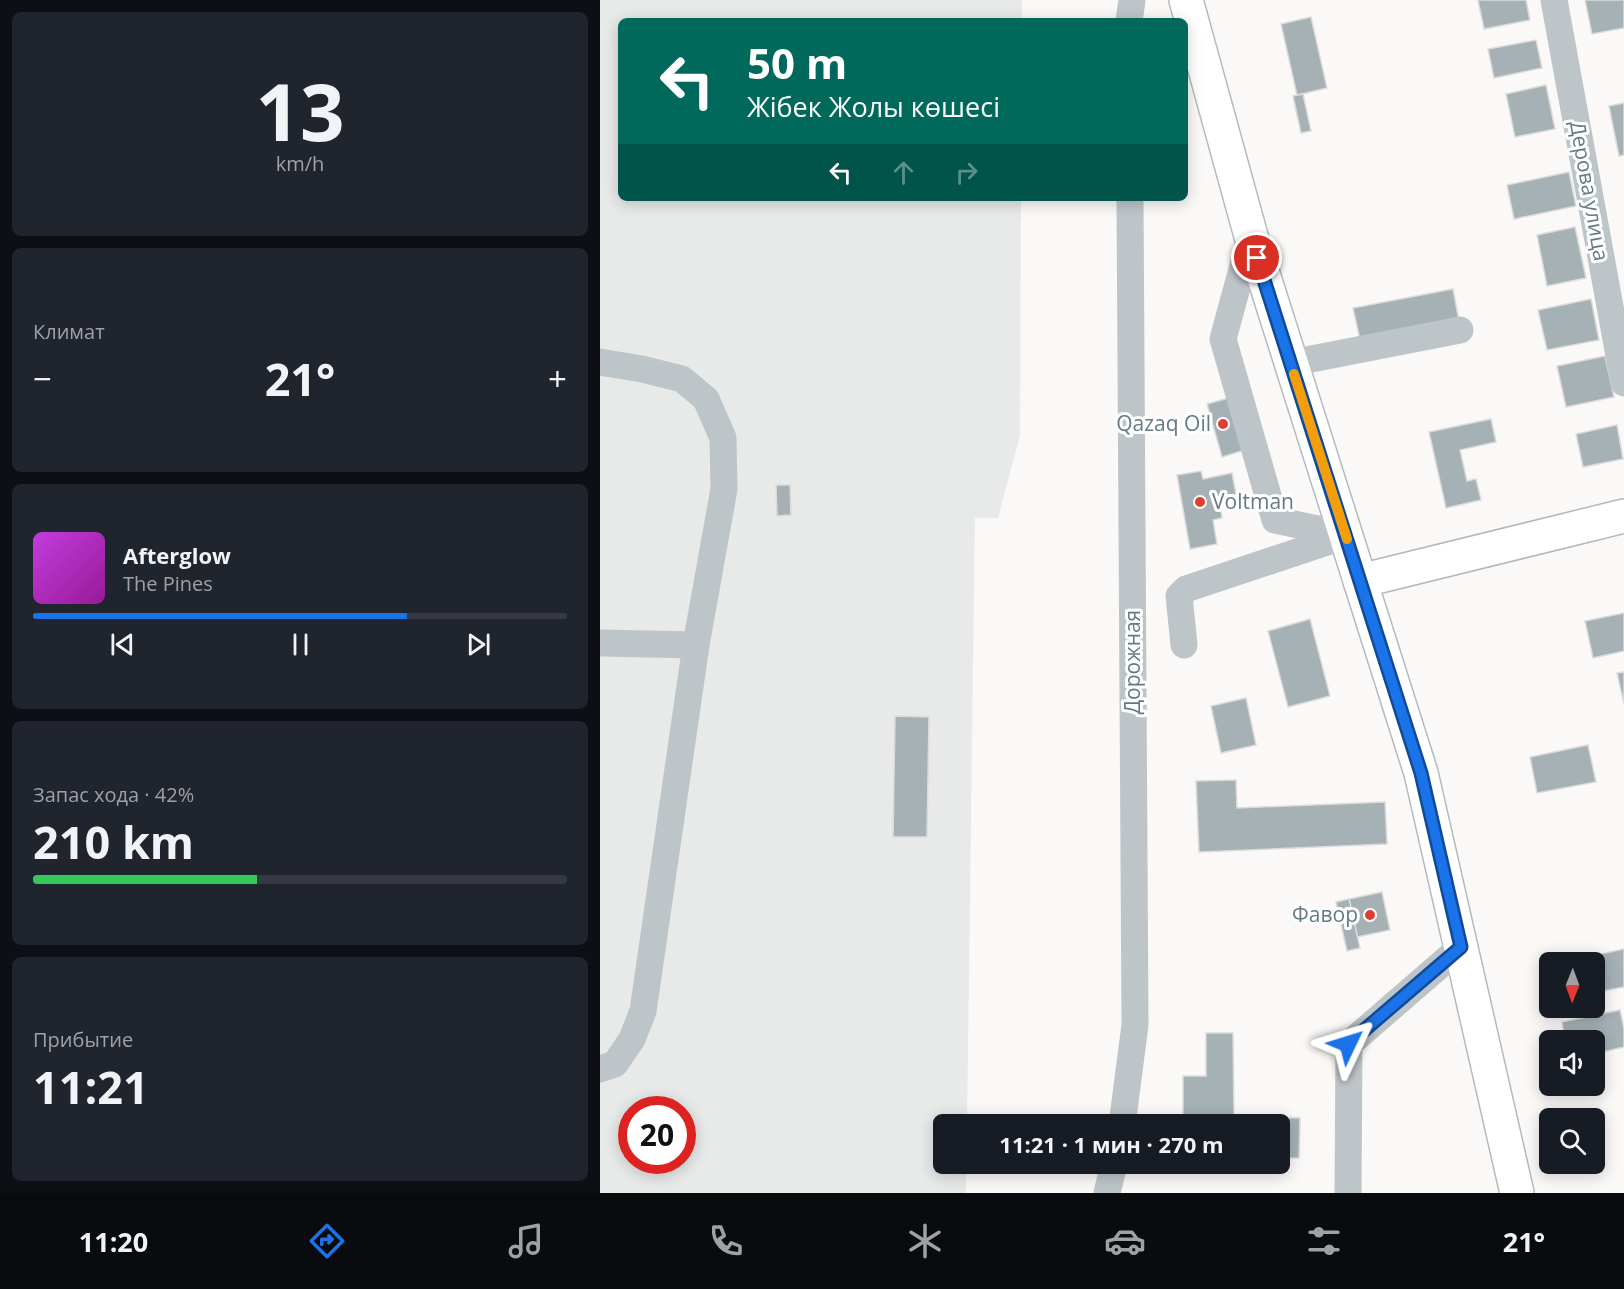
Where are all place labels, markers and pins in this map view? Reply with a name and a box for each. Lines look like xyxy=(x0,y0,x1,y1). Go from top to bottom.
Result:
pin xyxy=(1231,232,1282,283)
place label: Qazaq Oil xyxy=(1116,409,1211,437)
marker: Qazaq Oil xyxy=(1216,417,1230,431)
place label: Voltman xyxy=(1212,487,1294,515)
marker: Voltman xyxy=(1193,495,1207,509)
place label: Фавор xyxy=(1292,900,1358,928)
marker: Фавор xyxy=(1363,908,1377,922)

